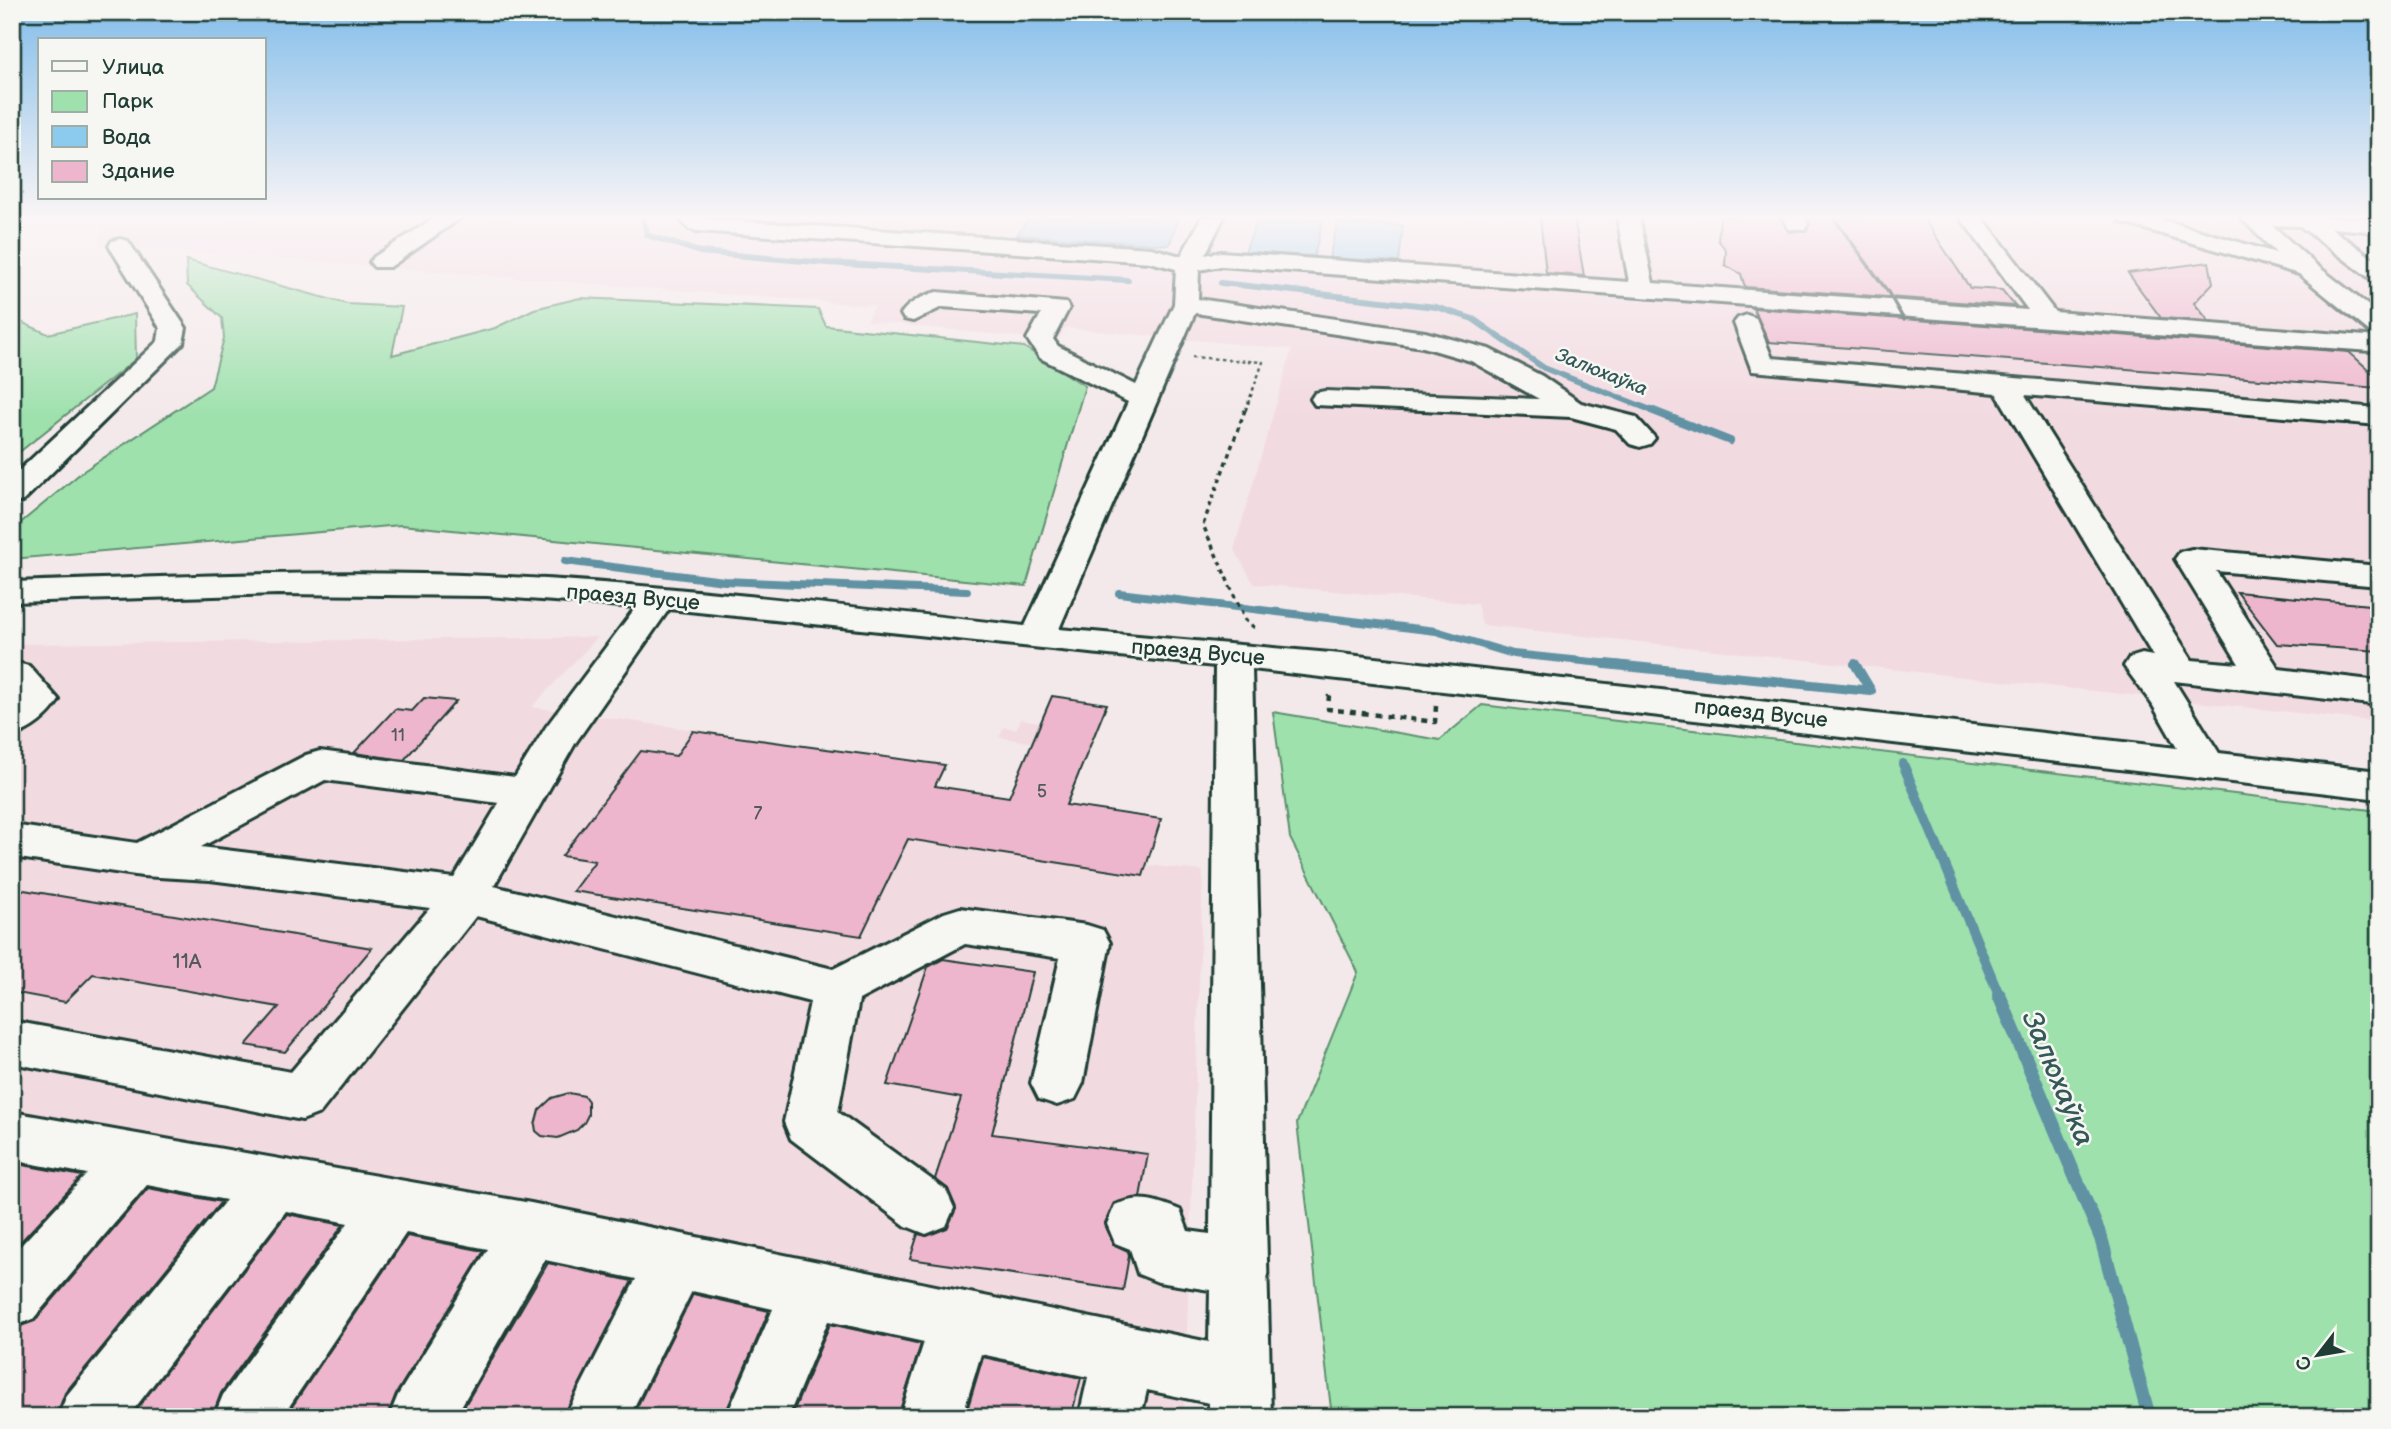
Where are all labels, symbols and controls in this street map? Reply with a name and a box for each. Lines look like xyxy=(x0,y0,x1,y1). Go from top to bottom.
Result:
legend xyxy=(38,38,266,200)
text: Улица xyxy=(102,55,165,80)
text: Парк xyxy=(102,89,153,114)
text: Вода xyxy=(102,125,151,150)
text: Здание xyxy=(102,159,175,184)
water label: Залюхаўка xyxy=(1552,343,1651,401)
street label: праезд Вусце xyxy=(565,579,701,616)
street label: праезд Вусце xyxy=(1130,634,1266,671)
street label: праезд Вусце xyxy=(1693,694,1829,733)
house number: 11 xyxy=(391,725,405,746)
house number: 5 xyxy=(1037,781,1047,802)
house number: 7 xyxy=(754,803,763,824)
house number: 11А xyxy=(173,949,202,974)
water label: Залюхаўка xyxy=(2014,1006,2101,1151)
north arrow xyxy=(2282,1320,2352,1390)
text: С xyxy=(2291,1351,2318,1375)

